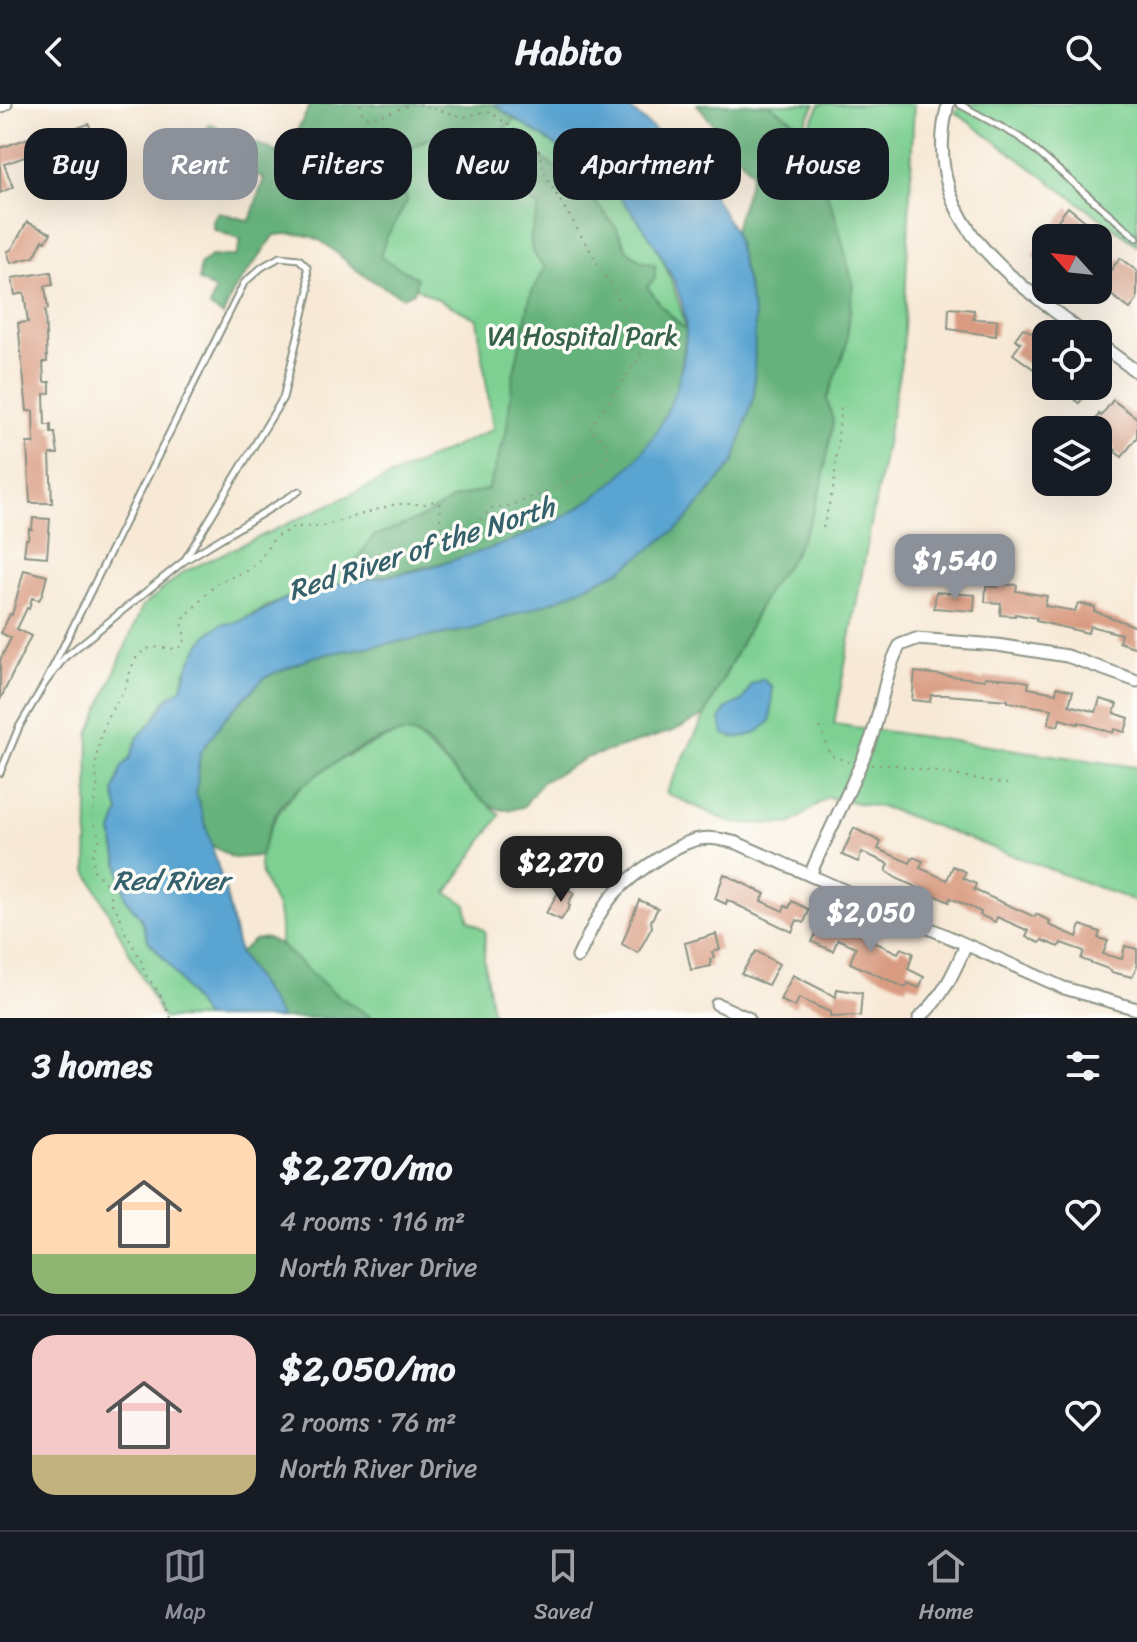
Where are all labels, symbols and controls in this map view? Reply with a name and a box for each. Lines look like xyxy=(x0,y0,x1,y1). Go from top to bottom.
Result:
text: Habito xyxy=(515,20,622,84)
icon: back xyxy=(32,30,76,74)
icon: search xyxy=(1061,30,1105,74)
chip: Buy xyxy=(24,128,127,200)
chip: Rent xyxy=(143,128,258,200)
chip: Filters xyxy=(274,128,412,200)
chip: New xyxy=(428,128,537,200)
chip: Apartment xyxy=(553,128,741,200)
chip: House xyxy=(757,128,889,200)
north arrow xyxy=(1032,224,1112,304)
map controls xyxy=(1032,224,1112,496)
park label: VA Hospital Park xyxy=(488,313,678,359)
button: locate xyxy=(1032,320,1112,400)
button: layers xyxy=(1032,416,1112,496)
water label: Red River of the North xyxy=(282,482,563,615)
pin: $1,540 xyxy=(890,534,1020,602)
text: $1,540 xyxy=(913,537,997,583)
pin: $2,270 xyxy=(496,836,626,904)
text: $2,270 xyxy=(518,839,604,885)
water label: Red River xyxy=(113,856,234,905)
pin: $2,050 xyxy=(806,886,936,954)
text: $2,050 xyxy=(827,889,915,935)
text: 3 homes xyxy=(32,1036,152,1096)
icon: filters xyxy=(1061,1044,1105,1088)
text: $2,270/mo xyxy=(280,1138,452,1198)
icon: home xyxy=(96,1166,192,1262)
icon: heart xyxy=(1061,1192,1105,1236)
text: 4 rooms · 116 m² xyxy=(280,1198,465,1244)
text: North River Drive xyxy=(280,1244,477,1290)
text: $2,050/mo xyxy=(280,1339,456,1399)
icon: home xyxy=(96,1367,192,1463)
icon: heart xyxy=(1061,1393,1105,1437)
text: 2 rooms · 76 m² xyxy=(280,1399,457,1445)
text: North River Drive xyxy=(280,1445,477,1491)
tab: Map xyxy=(163,1544,207,1631)
tab: Saved xyxy=(534,1544,592,1631)
tab: Home xyxy=(919,1544,974,1631)

